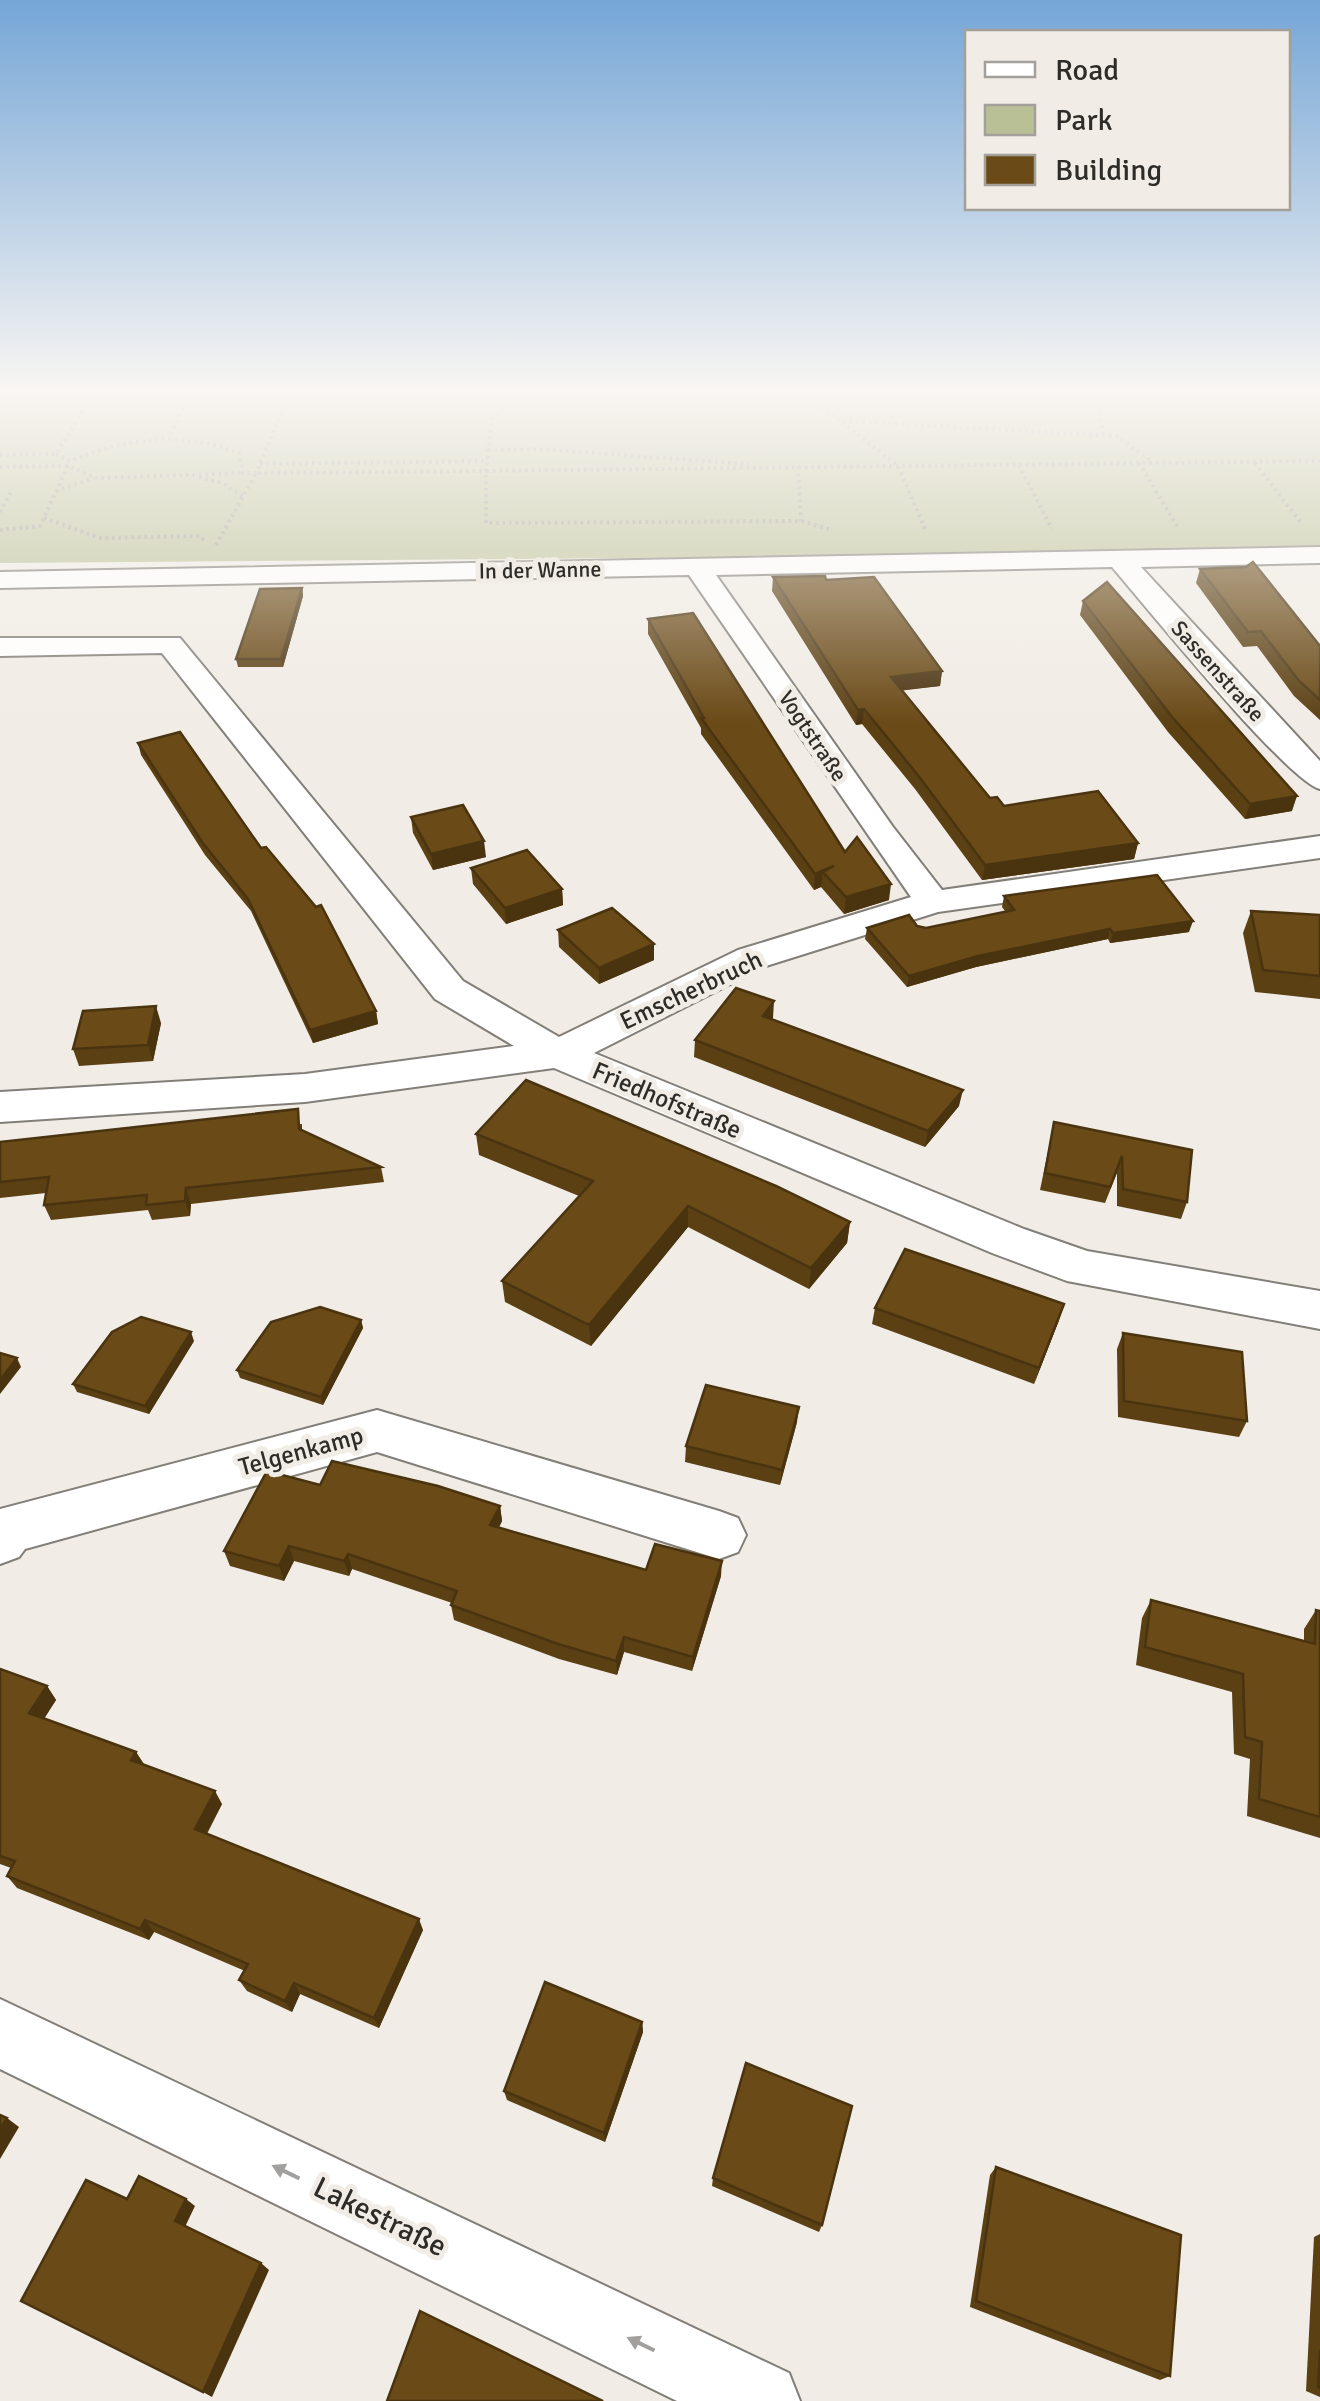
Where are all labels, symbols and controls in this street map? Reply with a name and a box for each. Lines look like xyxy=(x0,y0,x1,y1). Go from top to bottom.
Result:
legend xyxy=(965,30,1290,210)
text: Road xyxy=(1055,52,1119,89)
text: Park xyxy=(1055,102,1113,139)
text: Building xyxy=(1055,152,1162,189)
street label: In der Wanne xyxy=(478,555,602,585)
street label: Sassenstraße xyxy=(1166,615,1270,727)
street label: Vogtstraße xyxy=(773,686,853,786)
street label: Emscherbruch xyxy=(615,944,767,1036)
street label: Friedhofstraße xyxy=(588,1055,746,1145)
street label: Telgenkamp xyxy=(235,1420,367,1482)
one-way arrow xyxy=(271,2163,300,2180)
street label: Lakestraße xyxy=(307,2169,453,2265)
one-way arrow xyxy=(627,2336,656,2353)

